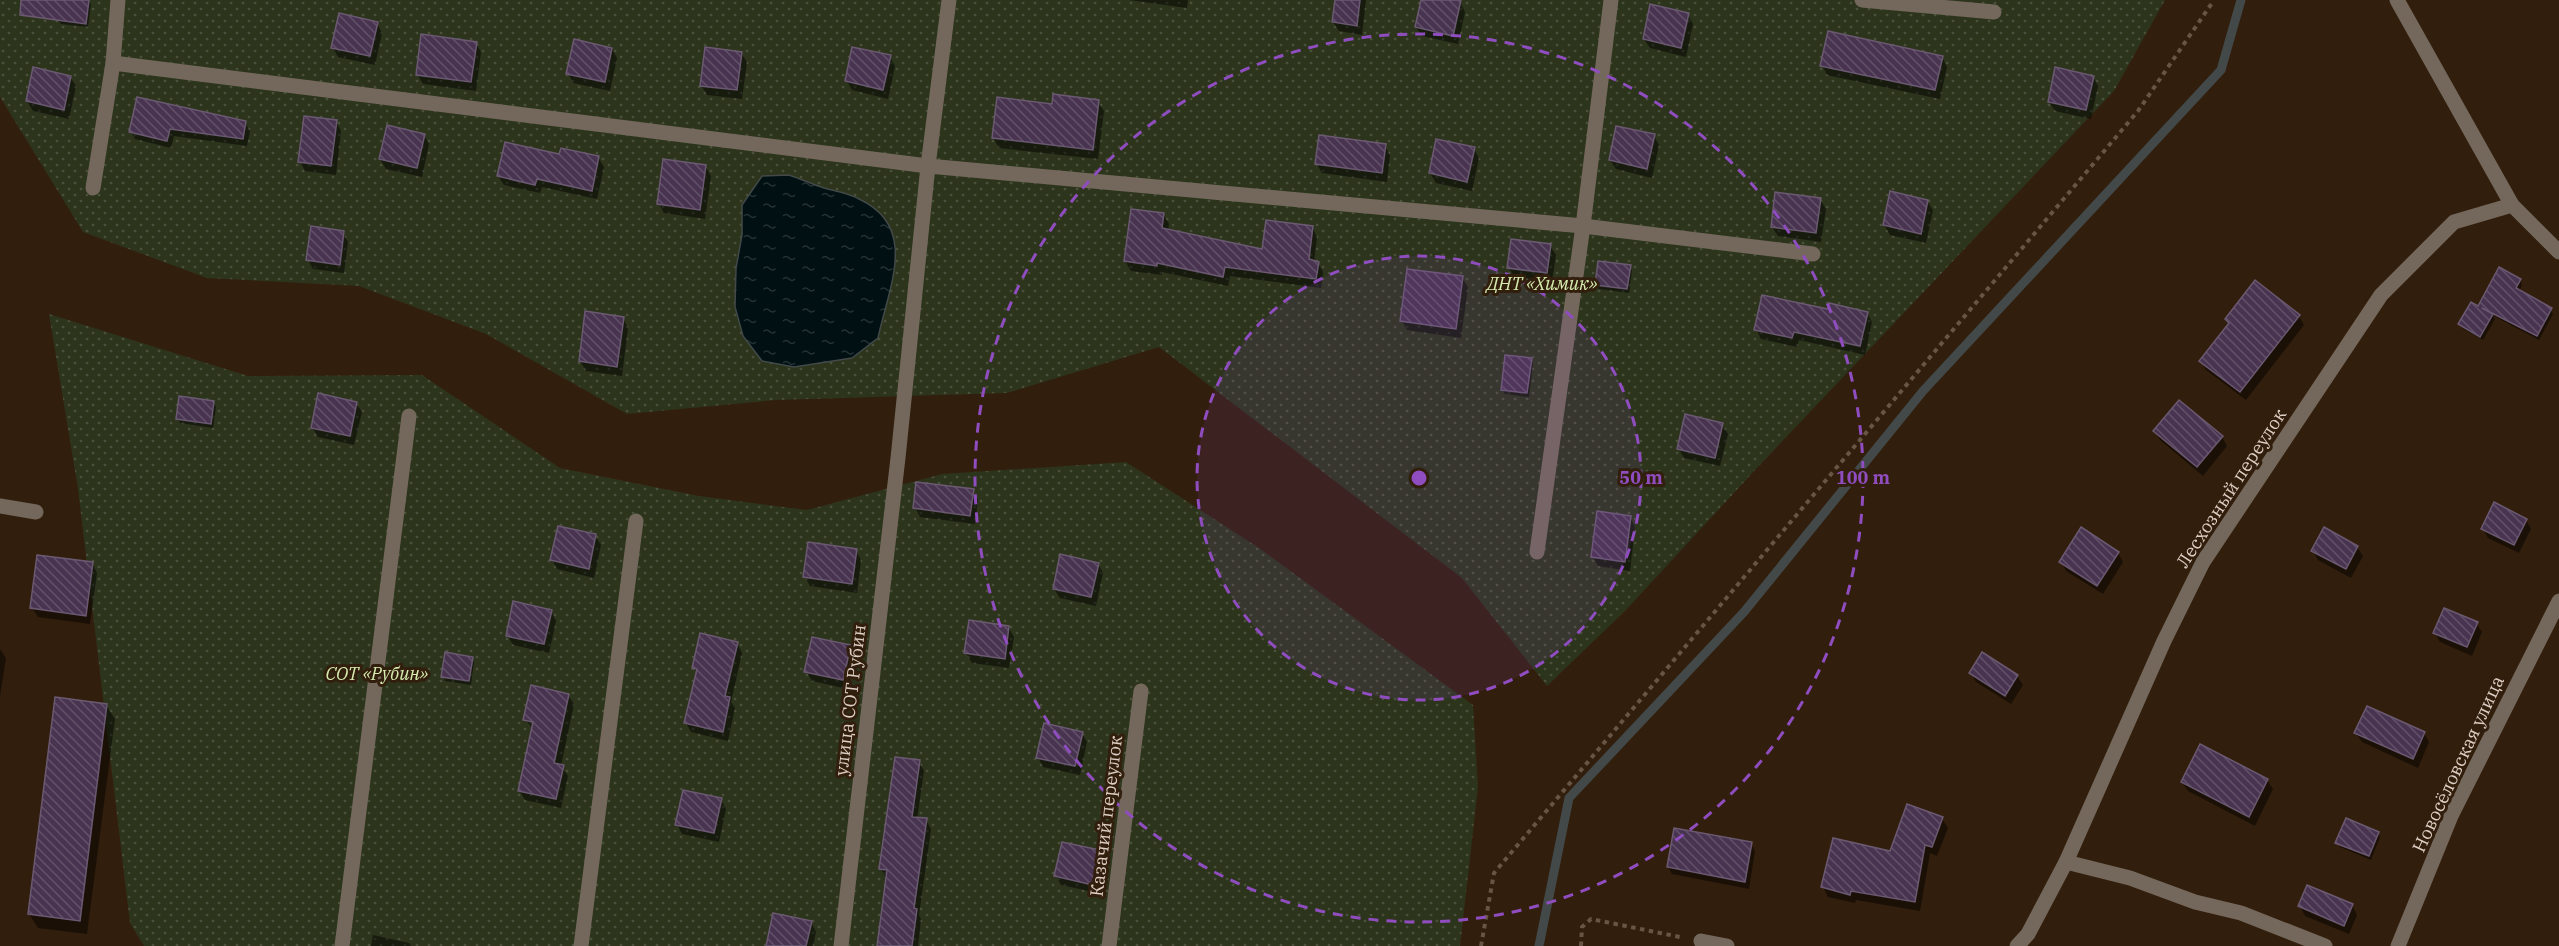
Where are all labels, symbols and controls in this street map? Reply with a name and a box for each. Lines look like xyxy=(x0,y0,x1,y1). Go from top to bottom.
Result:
park label: ДНТ «Химик» xyxy=(1484,272,1598,295)
street label: Лесхозный переулок xyxy=(2171,404,2291,572)
text: 50 m xyxy=(1619,466,1663,489)
text: 100 m xyxy=(1836,466,1891,489)
centre of rings xyxy=(1409,468,1429,488)
street label: улица СОТ Рубин xyxy=(829,623,871,777)
park label: СОТ «Рубин» xyxy=(326,662,428,685)
street label: Новосёловская улица xyxy=(2407,672,2509,856)
street label: Казачий переулок xyxy=(1085,734,1127,898)

